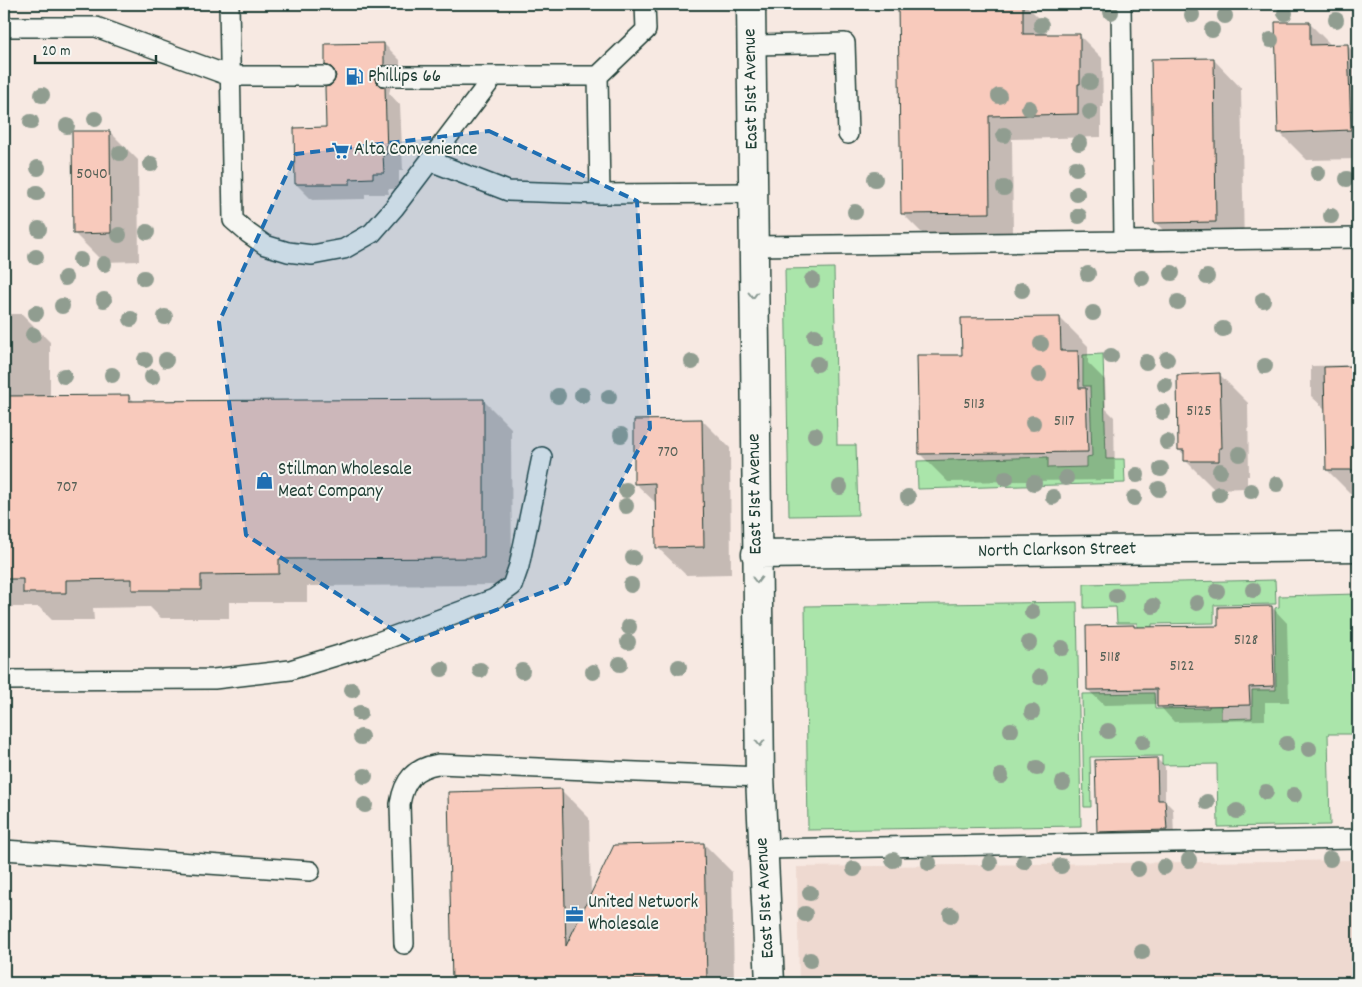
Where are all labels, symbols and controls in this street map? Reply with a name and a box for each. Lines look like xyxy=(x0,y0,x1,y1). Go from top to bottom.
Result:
street label: East 51st Avenue xyxy=(737,28,767,150)
scale bar xyxy=(35,32,156,64)
text: 20 m xyxy=(42,41,70,63)
place label: Phillips 66 xyxy=(368,64,441,91)
fuel station icon: Phillips 66 xyxy=(344,67,364,87)
place label: Alta Convenience xyxy=(354,137,477,164)
supermarket icon: Alta Convenience xyxy=(330,140,350,160)
house number: 5040 xyxy=(76,163,108,186)
one-way arrow xyxy=(748,291,759,299)
house number: 5113 xyxy=(963,393,985,416)
house number: 5125 xyxy=(1186,400,1212,423)
house number: 5117 xyxy=(1054,410,1074,433)
street label: East 51st Avenue xyxy=(741,433,771,555)
house number: 770 xyxy=(658,441,678,464)
place label: Stillman Wholesale Meat Company xyxy=(278,457,412,506)
shop icon: Stillman Wholesale Meat Company xyxy=(254,471,274,491)
house number: 707 xyxy=(57,476,77,499)
street label: North Clarkson Street xyxy=(978,536,1136,566)
one-way arrow xyxy=(752,576,762,584)
house number: 5128 xyxy=(1234,629,1258,652)
house number: 5118 xyxy=(1100,646,1120,669)
house number: 5122 xyxy=(1170,655,1194,678)
one-way arrow xyxy=(754,739,765,747)
street label: East 51st Avenue xyxy=(749,837,783,959)
place label: United Network Wholesale xyxy=(588,890,699,939)
office icon: United Network Wholesale xyxy=(564,904,584,924)

